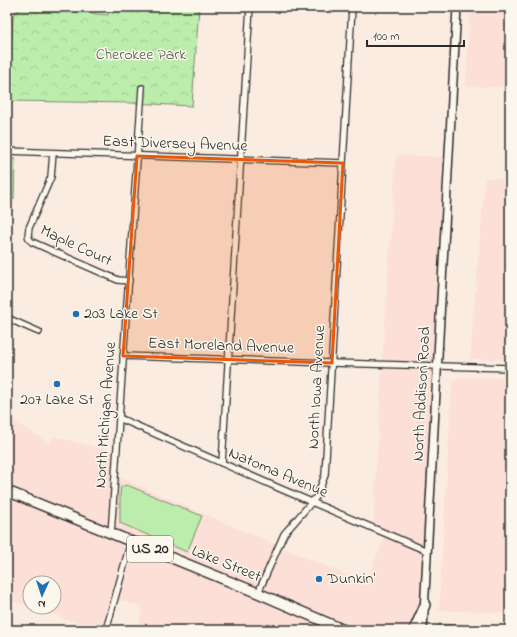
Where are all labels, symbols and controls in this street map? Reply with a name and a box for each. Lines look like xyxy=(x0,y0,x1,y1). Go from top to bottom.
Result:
scale bar xyxy=(367,22,464,48)
text: 100 m xyxy=(373,28,400,46)
park label: Cherokee Park xyxy=(96,43,187,67)
street label: East Diversey Avenue xyxy=(102,129,249,159)
street label: Maple Court xyxy=(36,219,117,273)
place label: 203 Lake St xyxy=(84,302,158,326)
marker: 203 Lake St xyxy=(71,309,81,319)
street label: North Iowa Avenue xyxy=(302,324,332,450)
street label: North Addison Road xyxy=(406,326,438,462)
street label: East Moreland Avenue xyxy=(148,331,295,361)
street label: North Michigan Avenue xyxy=(89,340,123,489)
marker: 207 Lake St xyxy=(52,379,62,389)
place label: 207 Lake St xyxy=(20,388,95,412)
street label: Natoma Avenue xyxy=(225,441,332,505)
road number: US 20 xyxy=(127,536,173,562)
street label: Lake Street xyxy=(188,539,265,589)
place label: Dunkin' xyxy=(326,567,376,591)
marker: Dunkin' xyxy=(314,574,324,584)
north arrow xyxy=(22,575,62,615)
text: N xyxy=(37,596,46,612)

